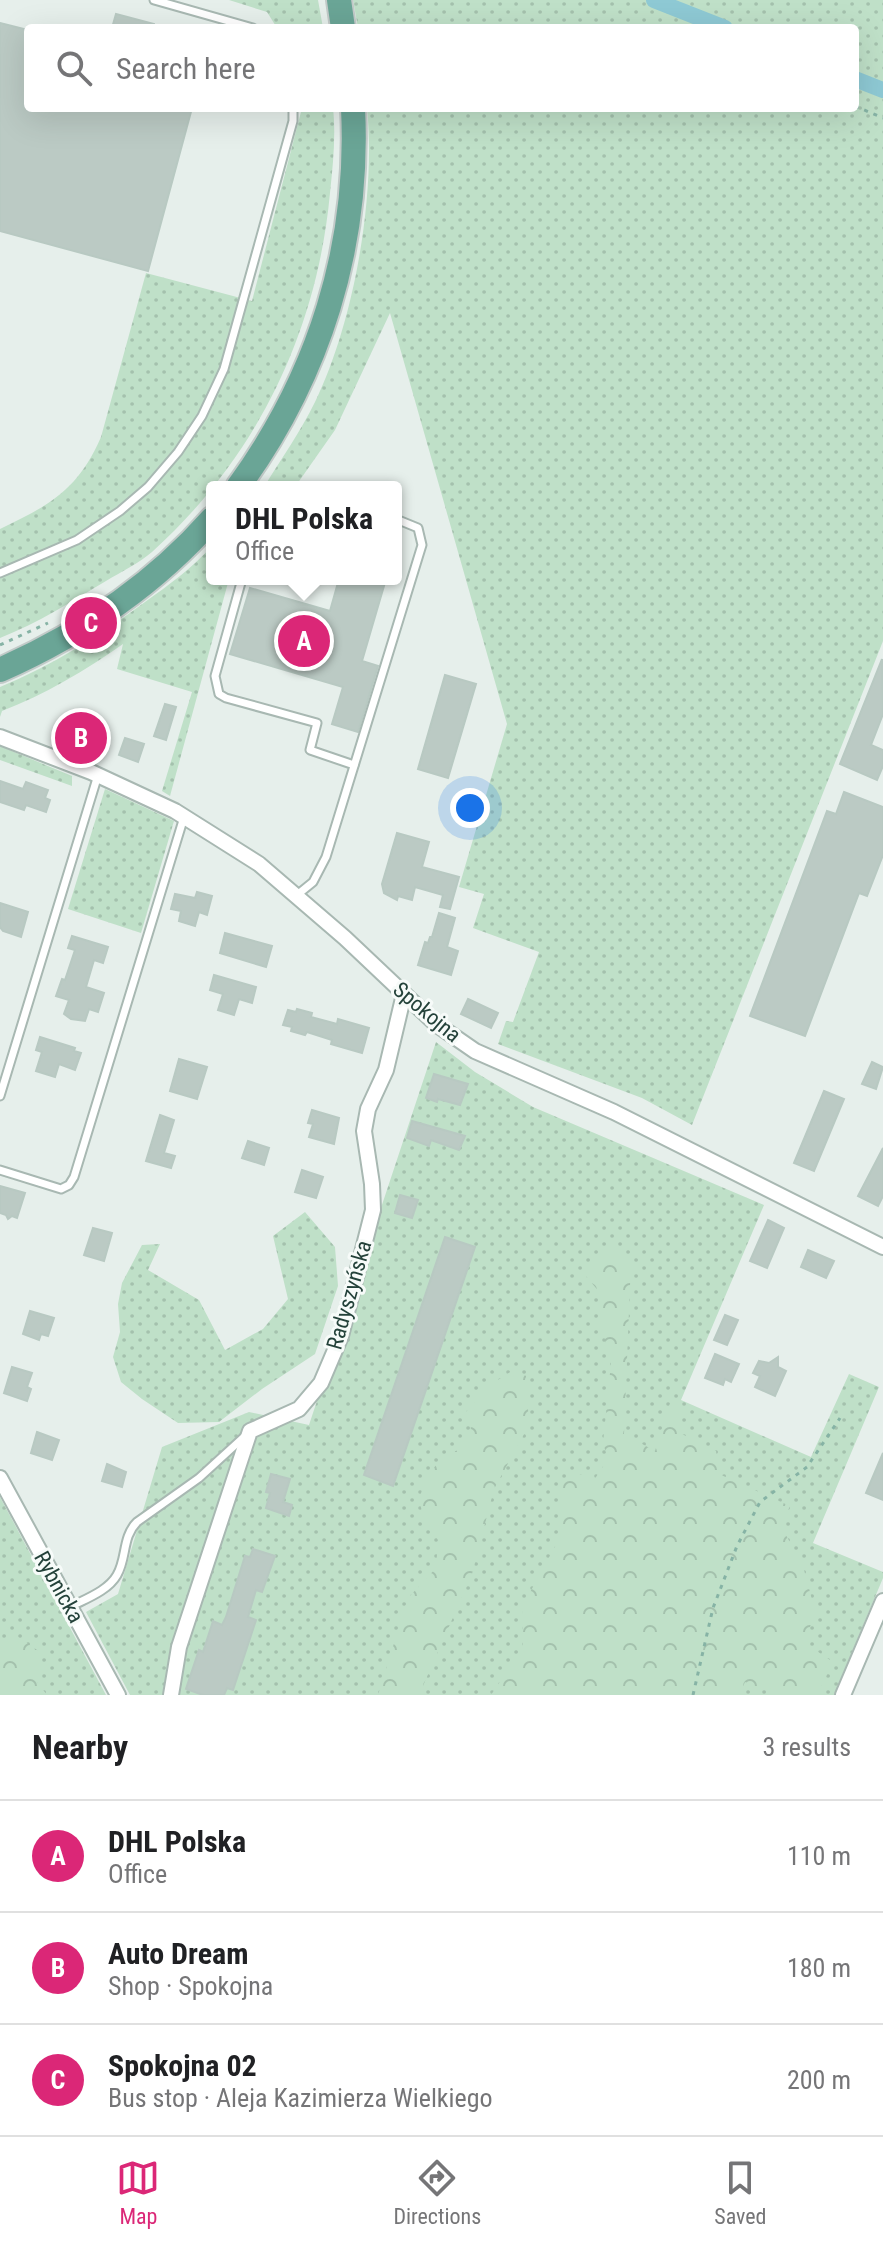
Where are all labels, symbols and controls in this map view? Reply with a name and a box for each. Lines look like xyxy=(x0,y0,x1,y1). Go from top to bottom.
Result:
search box xyxy=(24,24,859,112)
icon: search xyxy=(52,46,96,90)
text: Search here xyxy=(116,51,256,86)
popup xyxy=(206,481,402,585)
text: DHL Polska xyxy=(235,501,373,536)
text: Office xyxy=(235,536,294,566)
pin: C xyxy=(65,593,117,653)
pin: A xyxy=(278,611,330,671)
pin: B xyxy=(55,708,107,768)
your location xyxy=(450,788,490,828)
street label: Spokojna xyxy=(388,977,466,1047)
street label: Radyszyńska xyxy=(322,1238,376,1352)
street label: Rybnicka xyxy=(29,1547,89,1627)
text: Nearby xyxy=(32,1727,128,1767)
text: 3 results xyxy=(762,1732,851,1762)
text: DHL Polska xyxy=(108,1824,246,1859)
text: A xyxy=(50,1841,66,1871)
text: 110 m xyxy=(787,1841,851,1871)
text: Office xyxy=(108,1859,167,1889)
text: Auto Dream xyxy=(108,1936,248,1971)
text: B xyxy=(51,1953,65,1983)
text: 180 m xyxy=(787,1953,851,1983)
text: Shop · Spokojna xyxy=(108,1971,273,2001)
text: Spokojna 02 xyxy=(108,2048,257,2083)
text: C xyxy=(51,2065,65,2095)
text: 200 m xyxy=(787,2065,851,2095)
text: Bus stop · Aleja Kazimierza Wielkiego xyxy=(108,2083,493,2113)
tab: Map xyxy=(116,2156,160,2229)
tab: Directions xyxy=(393,2156,481,2229)
tab: Saved xyxy=(714,2156,767,2229)

